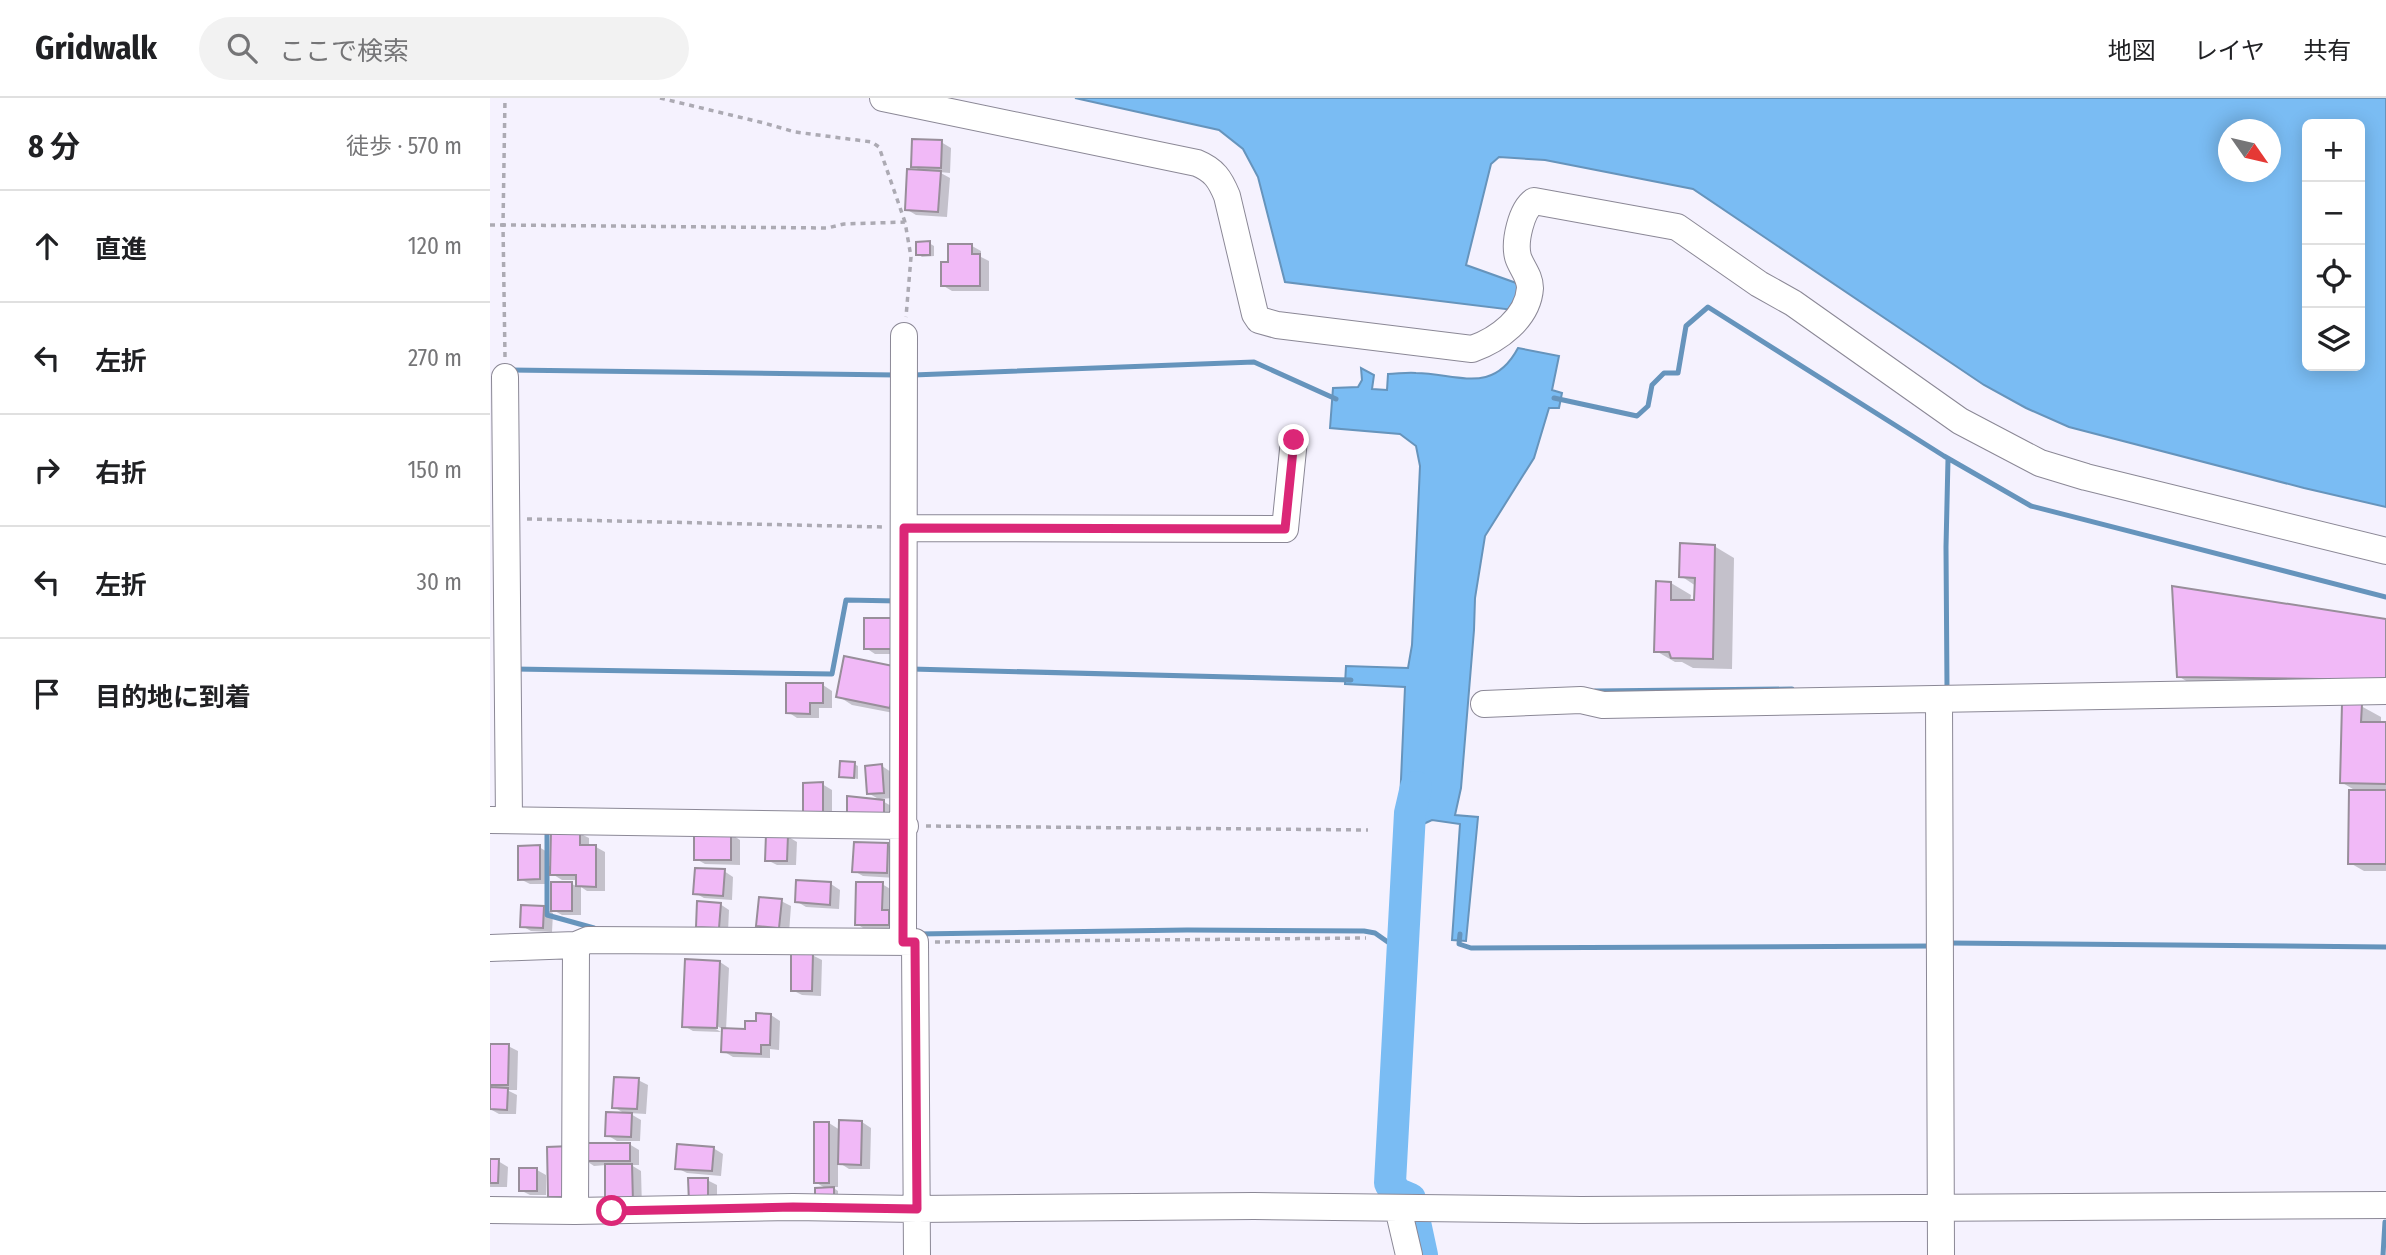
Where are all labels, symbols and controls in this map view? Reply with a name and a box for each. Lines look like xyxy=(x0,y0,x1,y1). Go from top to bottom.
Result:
search box xyxy=(199,17,689,80)
text: Gridwalk xyxy=(35,28,157,68)
icon: search xyxy=(223,29,261,67)
text: ここで検索 xyxy=(279,36,409,67)
text: 地図 xyxy=(2108,37,2156,65)
text: レイヤ xyxy=(2194,37,2265,65)
text: 共有 xyxy=(2303,37,2351,65)
north arrow xyxy=(2218,119,2281,182)
map controls xyxy=(2302,119,2365,371)
button: + xyxy=(2302,119,2365,182)
text: 8 分 xyxy=(28,129,80,165)
text: 徒歩 · 570 m xyxy=(346,132,462,160)
button: − xyxy=(2302,182,2365,245)
icon: ahead xyxy=(28,227,66,265)
text: 120 m xyxy=(408,232,462,260)
text: 直進 xyxy=(95,234,147,265)
button: locate xyxy=(2302,245,2365,308)
button: layers xyxy=(2302,308,2365,371)
icon: left xyxy=(28,339,66,377)
text: 270 m xyxy=(408,344,462,372)
text: 左折 xyxy=(95,346,147,377)
route end xyxy=(1278,424,1309,455)
icon: right xyxy=(28,451,66,489)
text: 150 m xyxy=(407,456,462,484)
text: 右折 xyxy=(95,458,147,489)
icon: left xyxy=(28,563,66,601)
text: 30 m xyxy=(417,568,462,596)
text: 左折 xyxy=(95,570,147,601)
icon: arrive xyxy=(28,675,66,713)
text: 目的地に到着 xyxy=(95,682,251,713)
route start xyxy=(596,1195,627,1226)

